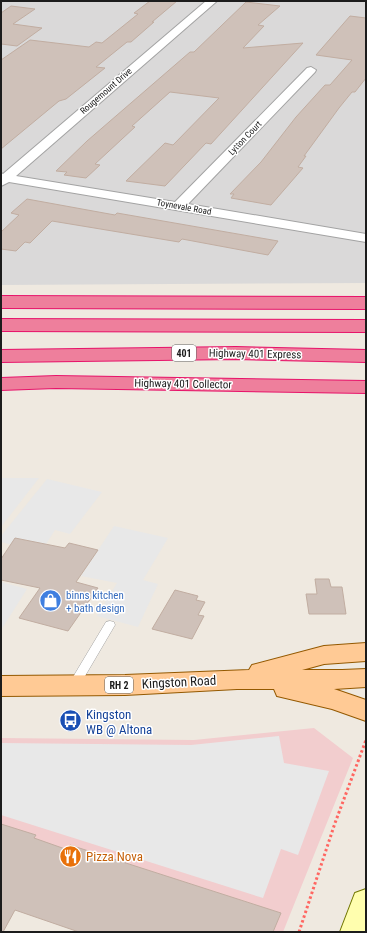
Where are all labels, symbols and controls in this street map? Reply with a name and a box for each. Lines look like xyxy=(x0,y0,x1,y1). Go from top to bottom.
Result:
street label: Rougemount Drive xyxy=(78,66,134,116)
street label: Lytton Court xyxy=(226,119,264,157)
street label: Toynevale Road xyxy=(156,197,212,217)
road number: 401 xyxy=(172,345,196,361)
street label: Highway 401 Express xyxy=(209,347,301,361)
street label: Highway 401 Collector xyxy=(134,377,232,391)
shop icon: binns kitchen + bath design xyxy=(38,588,64,614)
place label: binns kitchen + bath design xyxy=(66,589,125,615)
street label: Kingston Road xyxy=(141,673,217,691)
road number: RH 2 xyxy=(105,677,133,693)
place label: Kingston WB @ Altona xyxy=(86,707,152,737)
bus stop icon: Kingston WB @ Altona xyxy=(58,708,84,734)
restaurant icon: Pizza Nova xyxy=(57,843,83,869)
place label: Pizza Nova xyxy=(86,849,143,864)

